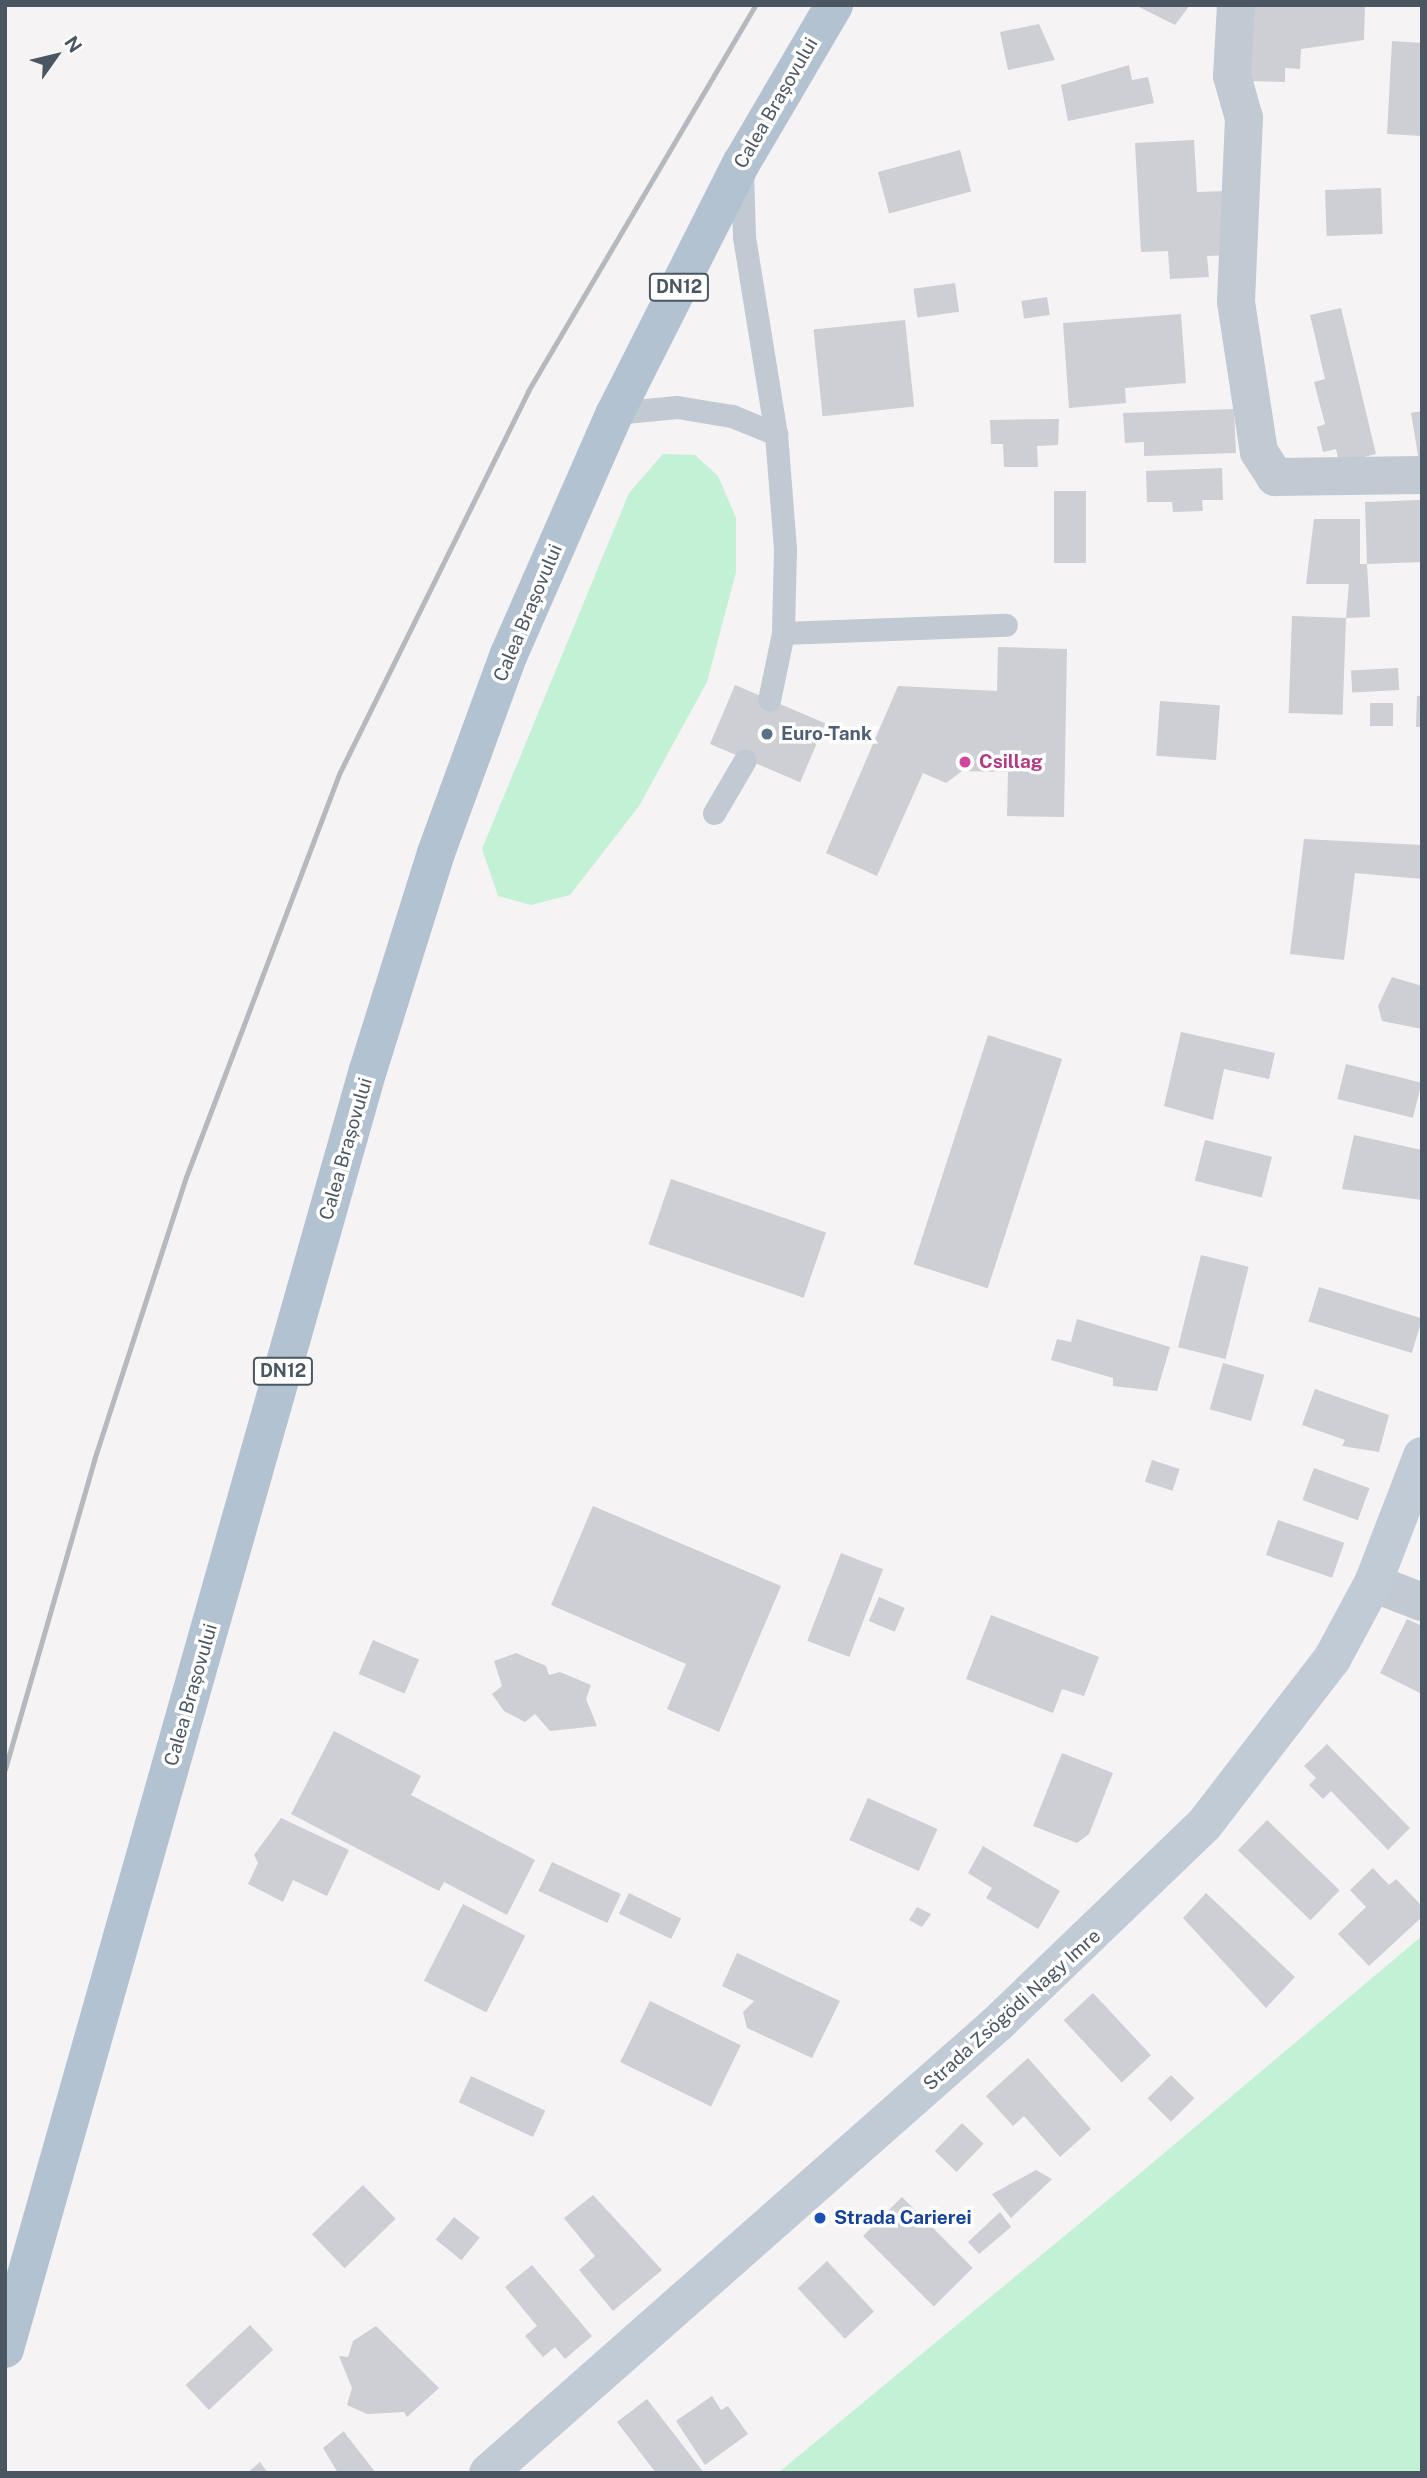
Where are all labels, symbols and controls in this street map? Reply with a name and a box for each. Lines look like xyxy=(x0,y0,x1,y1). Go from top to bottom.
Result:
north arrow xyxy=(21,21,91,91)
text: N xyxy=(60,32,87,57)
street label: Calea Brașovului xyxy=(729,34,823,172)
road number: DN12 xyxy=(648,272,710,302)
street label: Calea Brașovului xyxy=(489,541,567,685)
place label: Euro-Tank xyxy=(781,723,872,745)
marker: Euro-Tank xyxy=(759,726,775,742)
place label: Csillag xyxy=(979,751,1043,773)
marker: Csillag xyxy=(957,754,973,770)
street label: Calea Brașovului xyxy=(315,1075,377,1223)
road number: DN12 xyxy=(252,1356,314,1386)
street label: Calea Brașovului xyxy=(160,1621,222,1769)
street label: Strada Zsögödi Nagy Imre xyxy=(919,1924,1105,2096)
place label: Strada Carierei xyxy=(834,2207,972,2229)
marker: Strada Carierei xyxy=(812,2210,828,2226)

